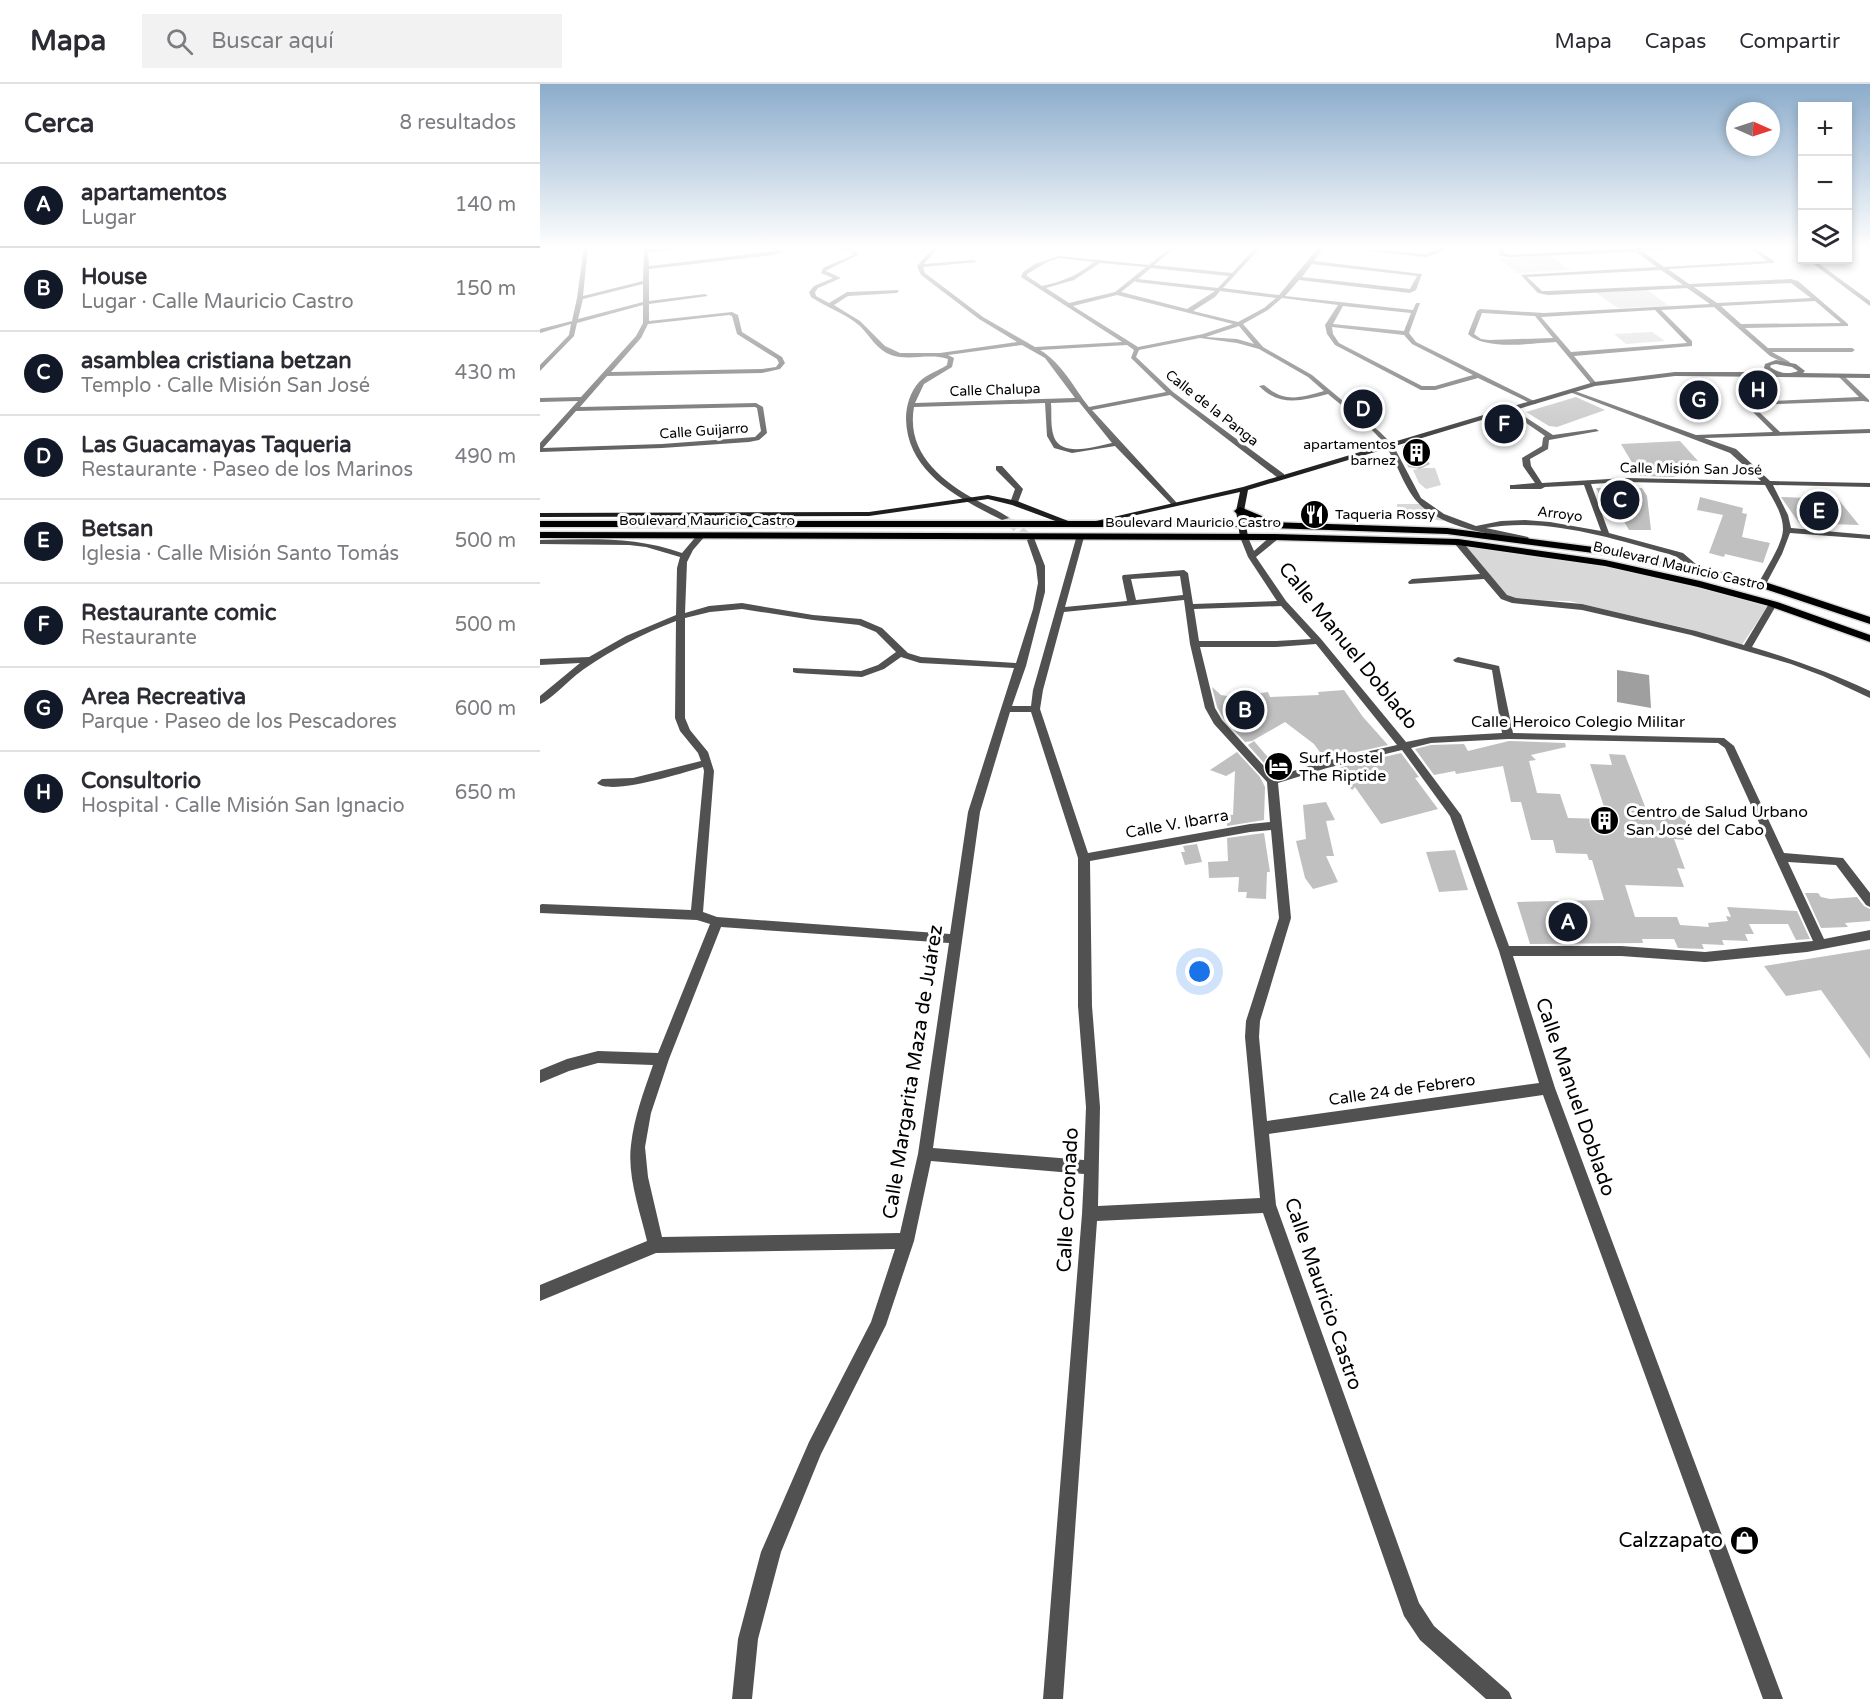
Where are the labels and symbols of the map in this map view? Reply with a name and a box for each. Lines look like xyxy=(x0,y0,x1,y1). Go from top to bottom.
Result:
north arrow xyxy=(1726,102,1780,156)
street label: Calle de la Panga xyxy=(1162,366,1262,450)
pin: H xyxy=(1738,368,1778,412)
pin: G xyxy=(1680,378,1718,422)
street label: Calle Chalupa xyxy=(949,380,1041,400)
pin: D xyxy=(1344,386,1382,432)
pin: F xyxy=(1484,402,1524,446)
street label: Calle Guijarro xyxy=(659,419,749,443)
place label: apartamentos barnez xyxy=(1303,436,1396,469)
building icon: apartamentos barnez xyxy=(1401,436,1433,468)
street label: Calle Misión San José xyxy=(1620,459,1762,479)
pin: C xyxy=(1600,478,1640,522)
pin: E xyxy=(1800,488,1838,534)
restaurant icon: Taqueria Rossy xyxy=(1298,498,1330,530)
street label: Arroyo xyxy=(1537,503,1583,525)
place label: Taqueria Rossy xyxy=(1335,506,1436,523)
street label: Boulevard Mauricio Castro xyxy=(619,512,795,529)
street label: Boulevard Mauricio Castro xyxy=(1105,514,1281,531)
street label: Boulevard Mauricio Castro xyxy=(1591,538,1767,594)
street label: Calle Manuel Doblado xyxy=(1273,557,1423,735)
pin: B xyxy=(1226,688,1264,732)
street label: Calle Heroico Colegio Militar xyxy=(1471,712,1686,732)
place label: Surf Hostel The Riptide xyxy=(1299,748,1386,786)
hotel icon: Surf Hostel The Riptide xyxy=(1262,751,1294,783)
place label: Centro de Salud Urbano San José del Cabo xyxy=(1626,802,1808,840)
street label: Calle V. Ibarra xyxy=(1124,805,1230,843)
building icon: Centro de Salud Urbano San José del Cabo xyxy=(1589,805,1621,837)
pin: A xyxy=(1548,900,1588,944)
street label: Calle Margarita Maza de Juárez xyxy=(878,923,948,1221)
your location xyxy=(1185,957,1214,986)
street label: Calle Manuel Doblado xyxy=(1530,995,1620,1199)
street label: Calle 24 de Febrero xyxy=(1327,1070,1477,1110)
street label: Calle Coronado xyxy=(1052,1127,1084,1273)
street label: Calle Mauricio Castro xyxy=(1279,1195,1367,1393)
shop icon: Calzzapato xyxy=(1728,1525,1760,1557)
place label: Calzzapato xyxy=(1618,1529,1723,1553)

